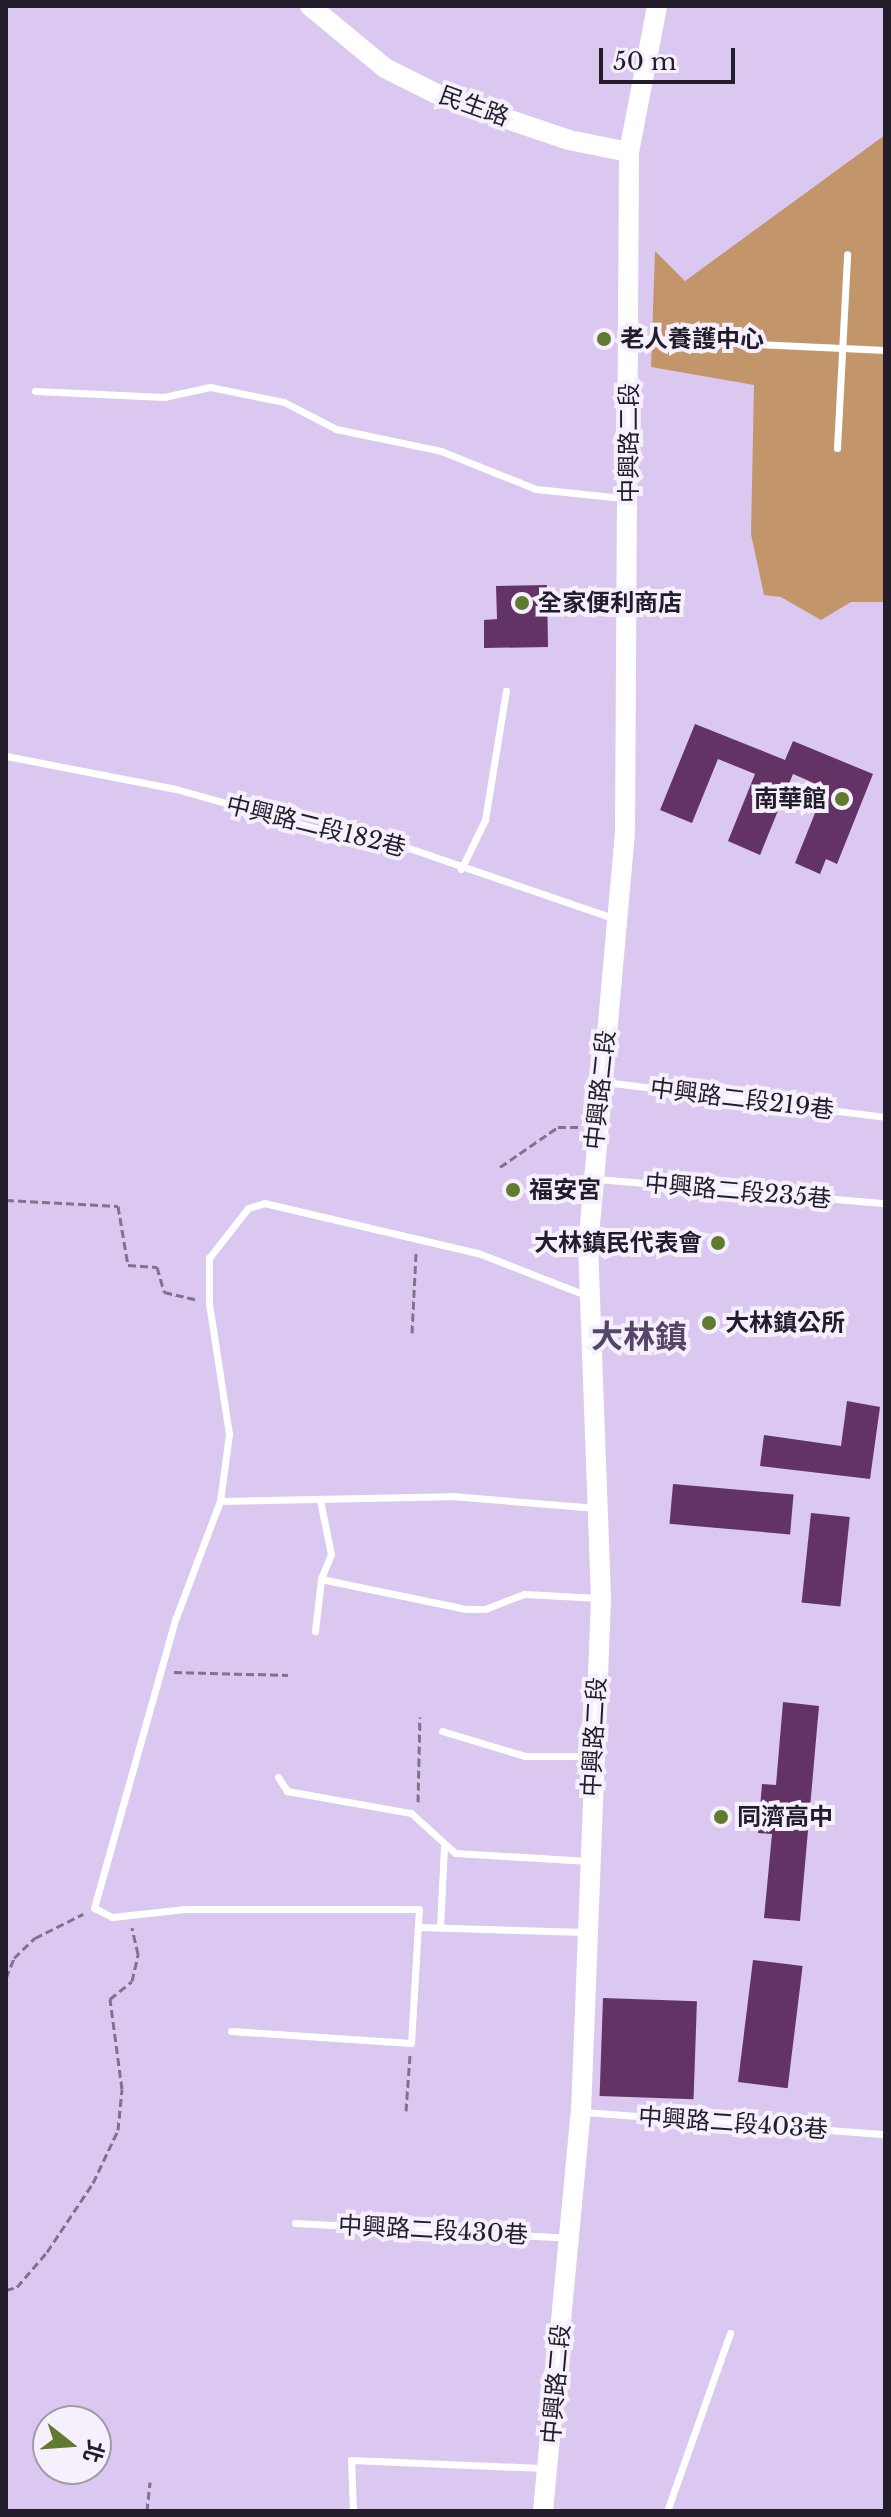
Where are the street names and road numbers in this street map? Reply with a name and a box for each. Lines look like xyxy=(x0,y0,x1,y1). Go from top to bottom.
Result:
street label: 民生路 xyxy=(435,80,513,132)
street label: 中興路二段 xyxy=(615,383,643,503)
street label: 中興路二段182巷 xyxy=(223,790,409,862)
street label: 中興路二段 xyxy=(579,1029,621,1151)
street label: 中興路二段219巷 xyxy=(648,1073,836,1125)
street label: 中興路二段235巷 xyxy=(644,1168,832,1214)
street label: 中興路二段 xyxy=(576,1676,612,1798)
street label: 中興路二段403巷 xyxy=(637,2102,829,2144)
street label: 中興路二段430巷 xyxy=(337,2211,529,2249)
street label: 中興路二段 xyxy=(536,2323,576,2445)

